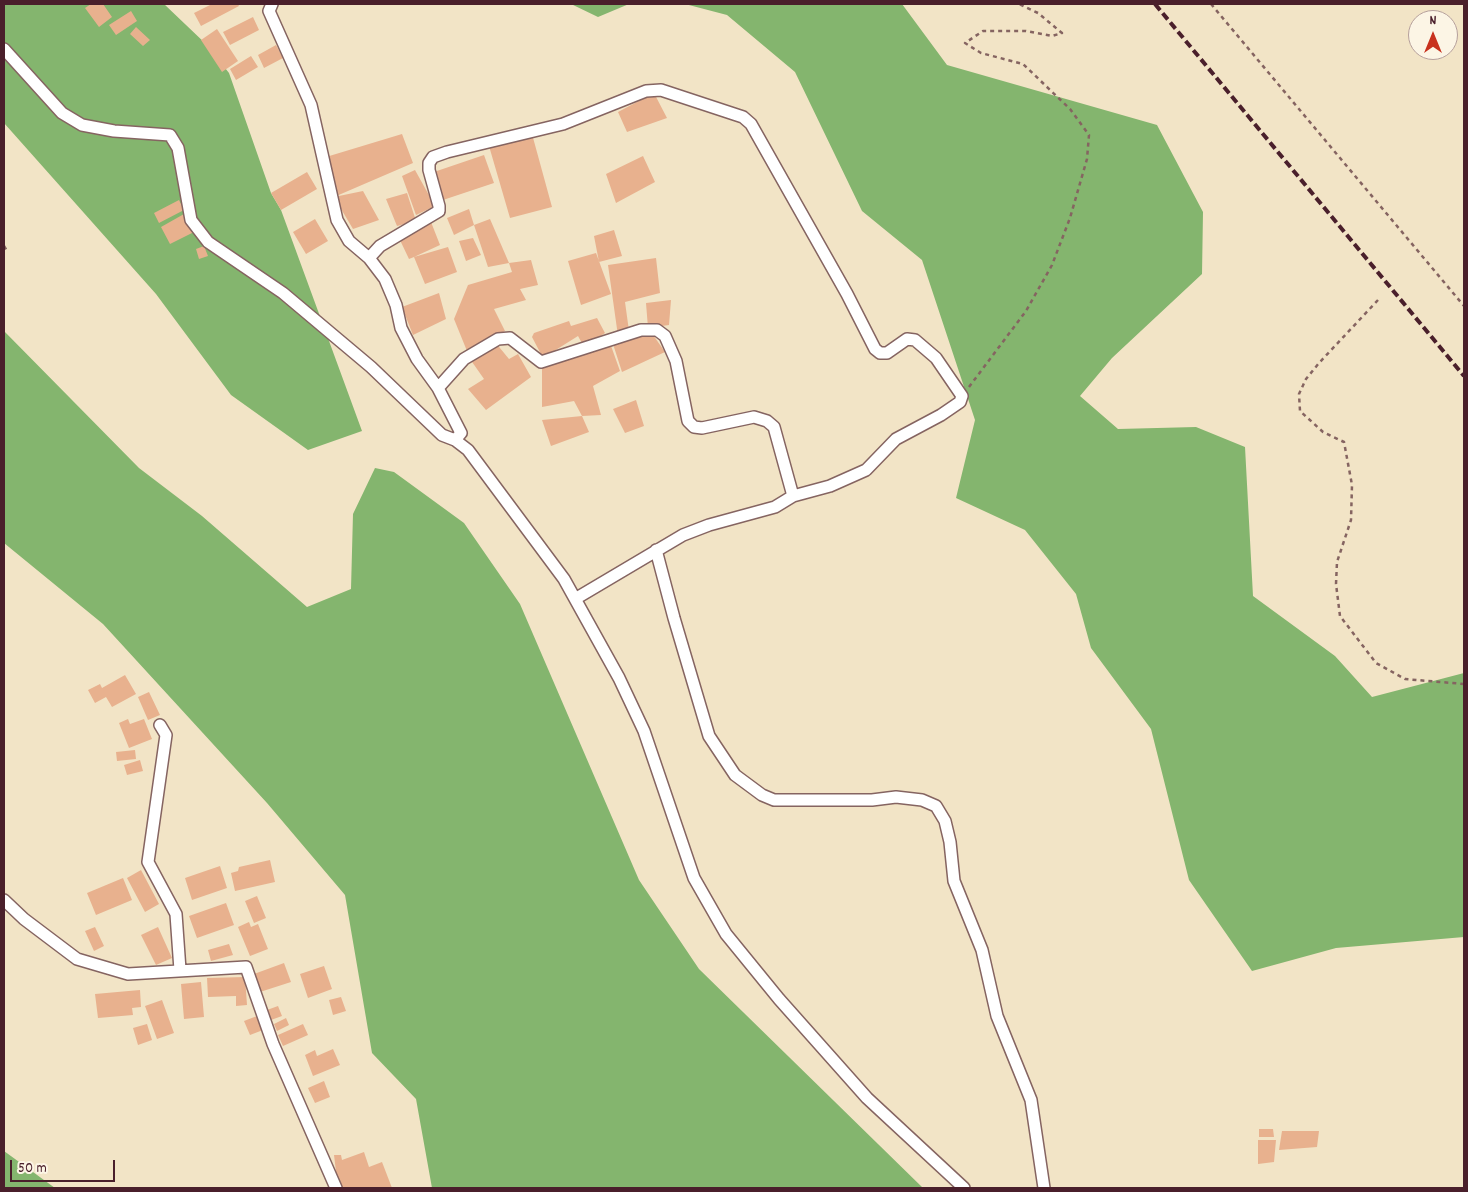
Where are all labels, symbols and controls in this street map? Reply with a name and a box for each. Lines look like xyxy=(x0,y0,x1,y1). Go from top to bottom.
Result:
north arrow xyxy=(1408,10,1458,60)
text: N xyxy=(1430,11,1436,31)
scale bar xyxy=(12,1150,118,1182)
text: 50 m xyxy=(18,1158,47,1180)

